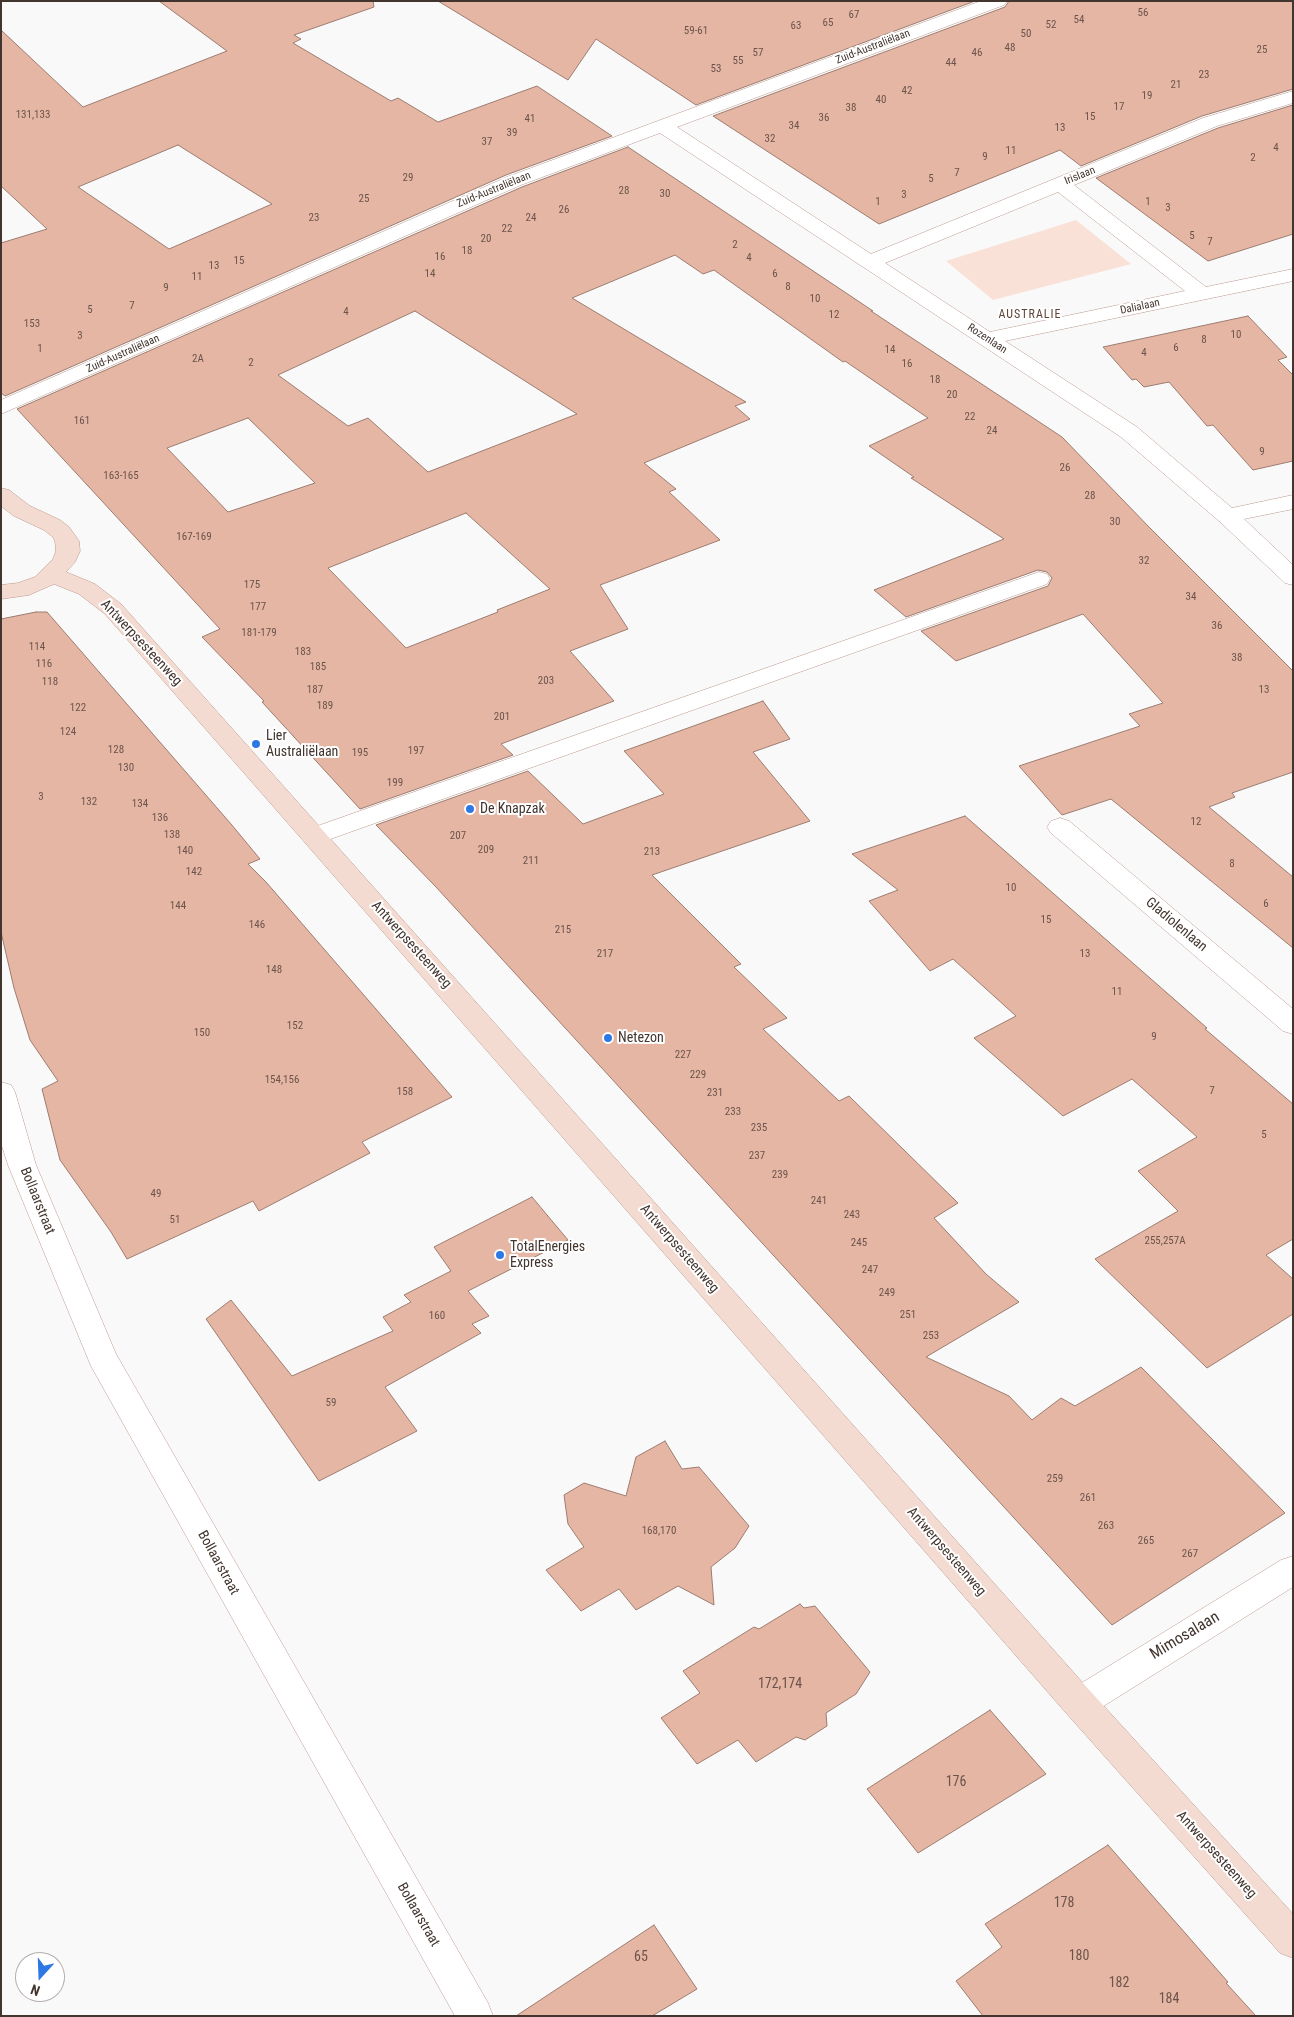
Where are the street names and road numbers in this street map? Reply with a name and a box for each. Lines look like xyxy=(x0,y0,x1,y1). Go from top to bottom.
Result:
street label: Zuid-Australiëlaan xyxy=(834,27,912,67)
street label: Irislaan xyxy=(1063,164,1097,188)
street label: Zuid-Australiëlaan xyxy=(455,169,533,211)
street label: Dalialaan xyxy=(1119,296,1161,318)
street label: Rozenlaan xyxy=(965,321,1009,357)
street label: Zuid-Australiëlaan xyxy=(84,332,162,376)
street label: Antwerpsesteenweg xyxy=(97,596,185,690)
street label: Gladiolenlaan xyxy=(1142,894,1210,956)
street label: Antwerpsesteenweg xyxy=(367,898,455,992)
street label: Bollaarstraat xyxy=(16,1165,58,1237)
street label: Antwerpsesteenweg xyxy=(636,1201,722,1297)
street label: Antwerpsesteenweg xyxy=(903,1504,989,1600)
street label: Bollaarstraat xyxy=(193,1528,243,1598)
street label: Mimosalaan xyxy=(1147,1608,1223,1664)
street label: Antwerpsesteenweg xyxy=(1172,1808,1260,1902)
street label: Bollaarstraat xyxy=(393,1880,443,1950)

